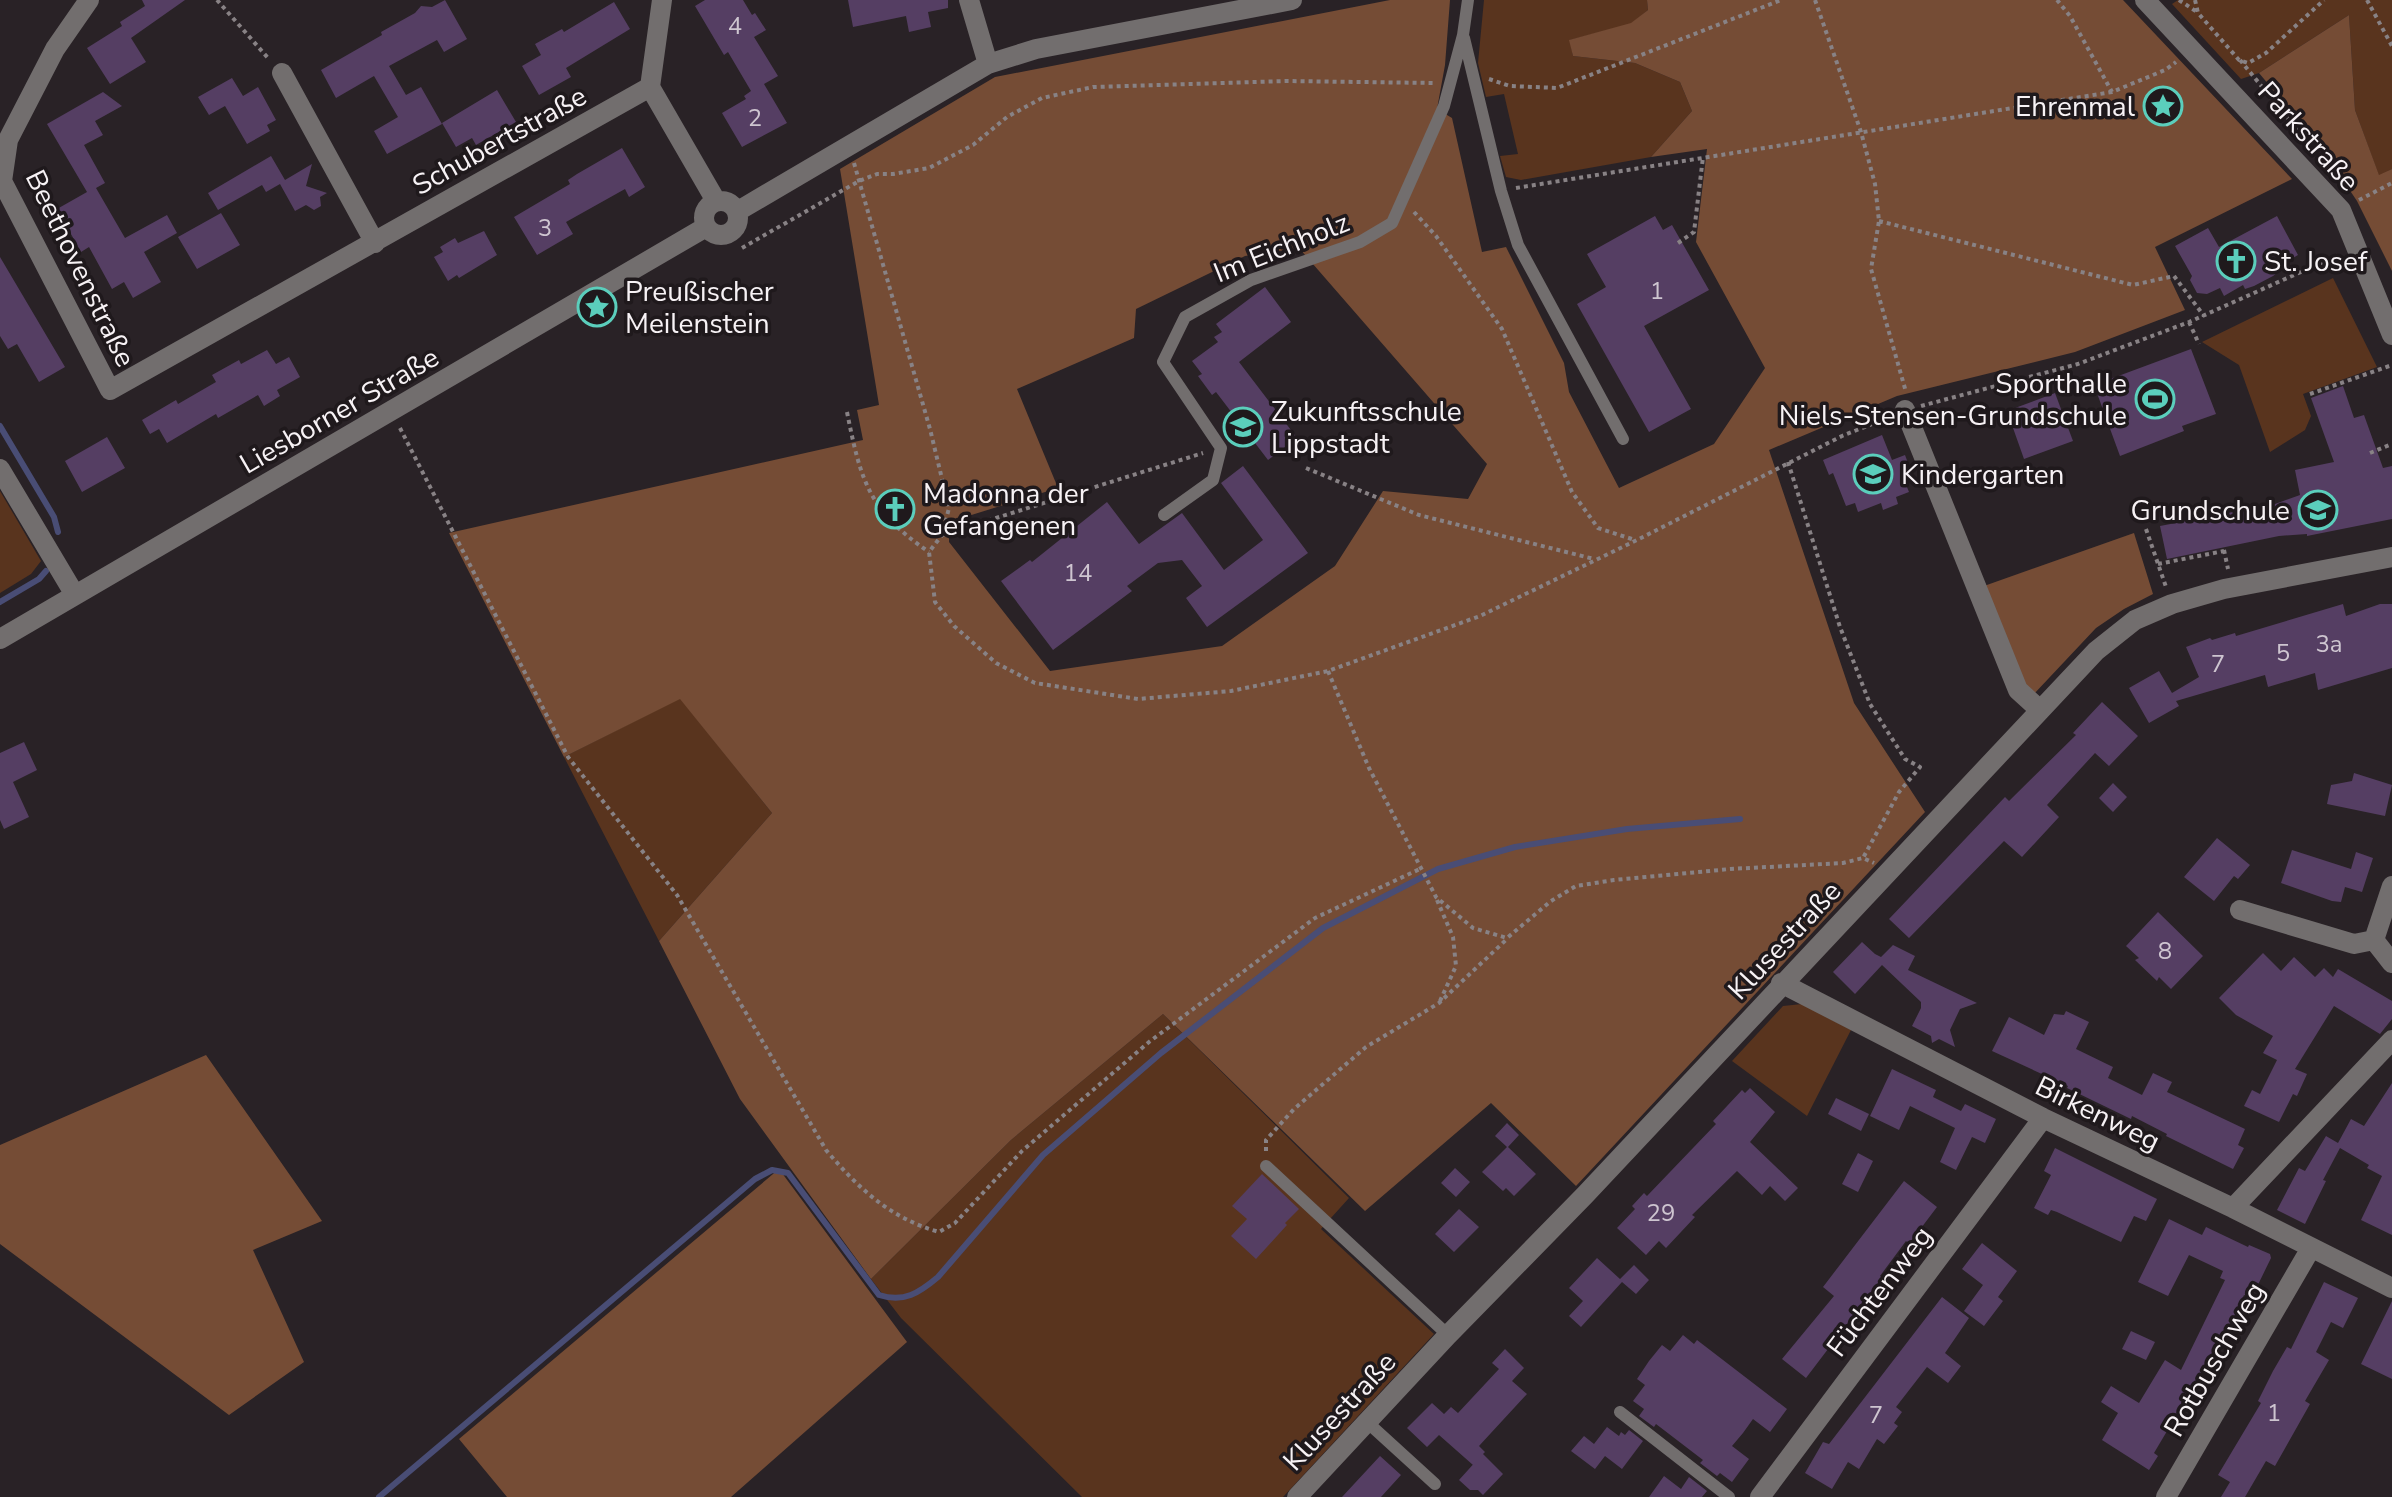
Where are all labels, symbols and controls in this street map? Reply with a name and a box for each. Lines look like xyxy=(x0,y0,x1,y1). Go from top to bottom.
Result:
house number: 4 xyxy=(728,10,742,42)
street label: Parkstraße xyxy=(2249,74,2368,200)
street label: Schubertstraße xyxy=(406,77,593,204)
place icon: Ehrenmal xyxy=(2142,85,2184,127)
place label: Ehrenmal xyxy=(2015,88,2136,126)
house number: 2 xyxy=(748,102,762,134)
street label: Beethovenstraße xyxy=(16,164,144,373)
street label: Im Eichholz xyxy=(1208,204,1355,292)
house number: 3 xyxy=(538,212,552,244)
church icon: St. Josef xyxy=(2215,240,2257,282)
place label: St. Josef xyxy=(2264,243,2368,281)
place label: Preußischer Meilenstein xyxy=(625,273,774,343)
house number: 1 xyxy=(1650,275,1664,307)
place icon: Preußischer Meilenstein xyxy=(576,286,618,328)
street label: Liesborner Straße xyxy=(233,338,446,483)
place label: Sporthalle Niels-Stensen-Grundschule xyxy=(1779,365,2127,435)
sports icon: Sporthalle Niels-Stensen-Grundschule xyxy=(2134,378,2176,420)
place label: Zukunftsschule Lippstadt xyxy=(1271,393,1462,463)
school or university icon: Zukunftsschule Lippstadt xyxy=(1222,406,1264,448)
school or university icon: Kindergarten xyxy=(1852,453,1894,495)
place label: Kindergarten xyxy=(1901,456,2064,494)
place label: Madonna der Gefangenen xyxy=(923,475,1089,545)
church icon: Madonna der Gefangenen xyxy=(874,488,916,530)
school or university icon: Grundschule xyxy=(2297,489,2339,531)
place label: Grundschule xyxy=(2131,492,2290,530)
house number: 14 xyxy=(1064,557,1092,589)
house number: 3a xyxy=(2315,628,2343,660)
house number: 5 xyxy=(2276,637,2290,669)
house number: 7 xyxy=(2211,648,2225,680)
street label: Klusestraße xyxy=(1720,873,1850,1008)
house number: 8 xyxy=(2158,935,2172,967)
street label: Birkenweg xyxy=(2029,1067,2166,1160)
house number: 29 xyxy=(1647,1197,1675,1229)
street label: Füchtenweg xyxy=(1818,1218,1941,1365)
street label: Rotbuschweg xyxy=(2155,1275,2274,1444)
street label: Klusestraße xyxy=(1275,1344,1405,1479)
house number: 1 xyxy=(2267,1397,2281,1429)
house number: 7 xyxy=(1869,1399,1883,1431)

